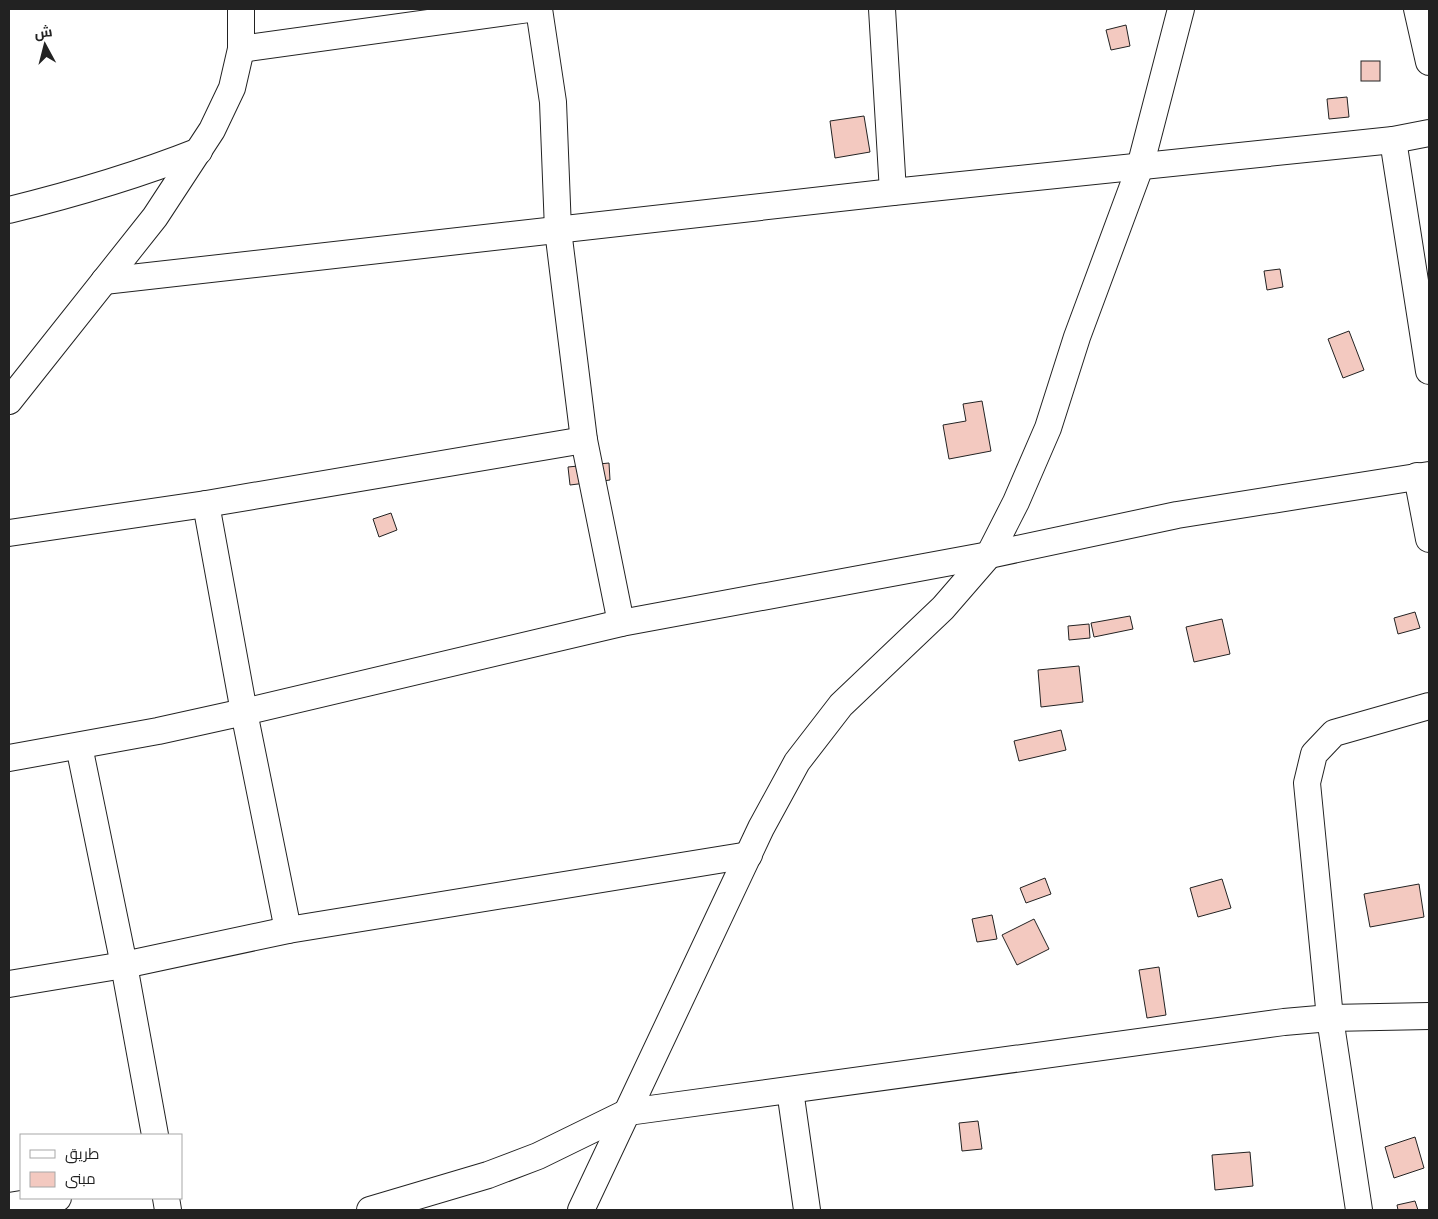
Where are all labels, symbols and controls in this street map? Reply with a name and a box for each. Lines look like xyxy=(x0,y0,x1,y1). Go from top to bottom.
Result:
north arrow xyxy=(20,20,70,70)
text: ش xyxy=(33,20,54,43)
legend xyxy=(20,1134,182,1199)
text: طريق xyxy=(65,1142,99,1165)
text: مبنى xyxy=(65,1167,96,1190)

